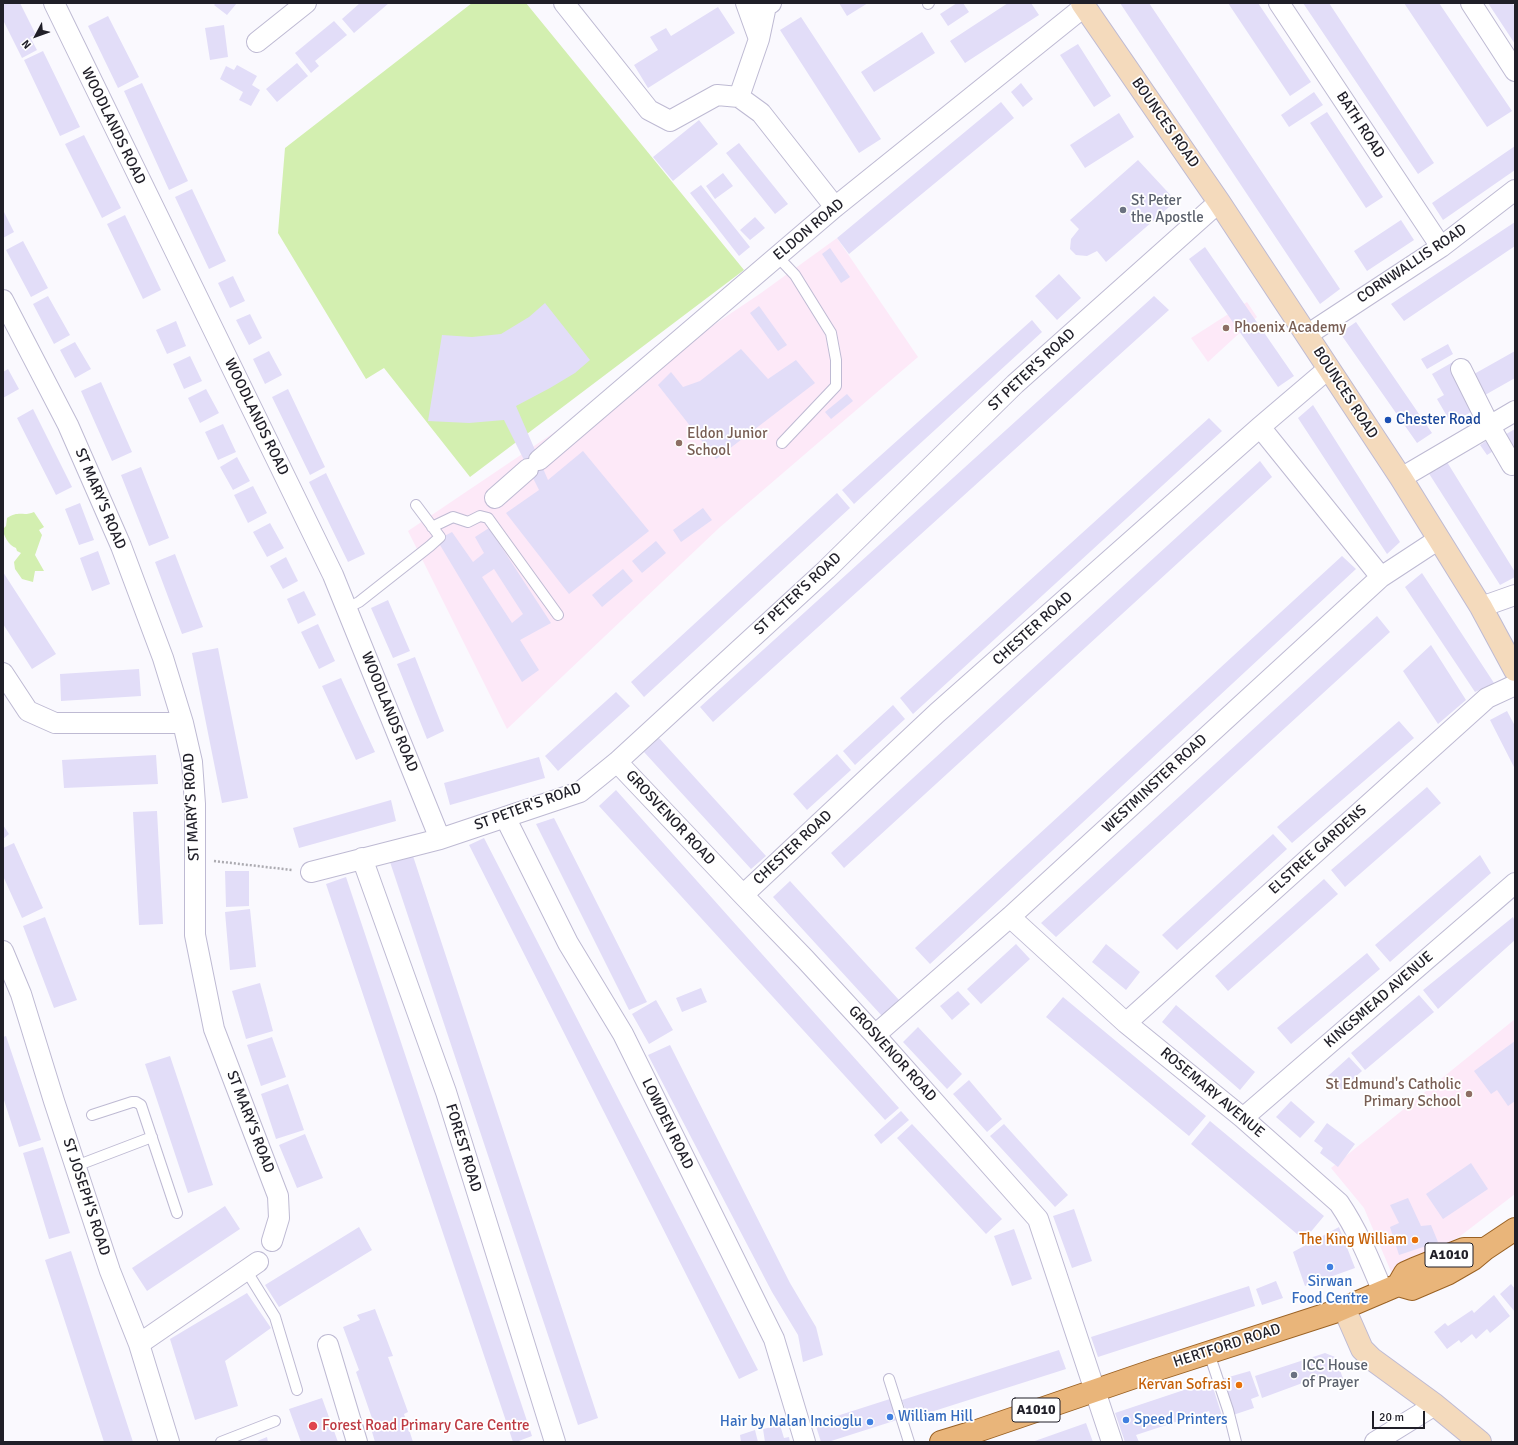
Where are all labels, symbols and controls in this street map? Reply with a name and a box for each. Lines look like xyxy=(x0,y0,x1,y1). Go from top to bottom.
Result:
north arrow xyxy=(16,16,56,56)
text: N xyxy=(19,37,34,51)
street label: WOODLANDS ROAD xyxy=(77,65,149,187)
street label: BOUNCES ROAD xyxy=(1127,75,1203,171)
street label: BATH ROAD xyxy=(1332,88,1388,162)
place label: St Peter the Apostle xyxy=(1131,192,1204,227)
street label: ELDON ROAD xyxy=(770,195,848,265)
marker: St Peter the Apostle xyxy=(1118,205,1128,215)
street label: CORNWALLIS ROAD xyxy=(1354,221,1470,307)
place label: Phoenix Academy xyxy=(1234,319,1346,337)
marker: Phoenix Academy xyxy=(1221,323,1231,333)
street label: ST PETER'S ROAD xyxy=(985,325,1079,415)
street label: BOUNCES ROAD xyxy=(1309,344,1381,442)
street label: WOODLANDS ROAD xyxy=(220,356,292,478)
place label: Chester Road xyxy=(1396,411,1481,429)
marker: Chester Road xyxy=(1383,415,1393,425)
place label: Eldon Junior School xyxy=(687,425,768,460)
marker: Eldon Junior School xyxy=(674,438,684,448)
street label: ST MARY'S ROAD xyxy=(71,446,129,552)
street label: ST PETER'S ROAD xyxy=(751,549,845,639)
street label: CHESTER ROAD xyxy=(989,588,1077,670)
street label: WOODLANDS ROAD xyxy=(357,649,421,775)
street label: WESTMINSTER ROAD xyxy=(1099,731,1211,837)
street label: ST MARY'S ROAD xyxy=(180,753,204,861)
street label: GROSVENOR ROAD xyxy=(621,767,719,869)
street label: ST PETER'S ROAD xyxy=(472,779,584,835)
street label: ELSTREE GARDENS xyxy=(1265,801,1371,899)
street label: CHESTER ROAD xyxy=(750,807,836,889)
street label: KINGSMEAD AVENUE xyxy=(1321,948,1437,1052)
street label: GROSVENOR ROAD xyxy=(844,1002,940,1106)
street label: ROSEMARY AVENUE xyxy=(1156,1044,1268,1142)
street label: ST MARY'S ROAD xyxy=(222,1068,278,1176)
street label: LOWDEN ROAD xyxy=(637,1076,697,1172)
place label: St Edmund's Catholic Primary School xyxy=(1326,1076,1461,1111)
marker: St Edmund's Catholic Primary School xyxy=(1464,1089,1474,1099)
street label: FOREST ROAD xyxy=(441,1102,485,1194)
street label: ST JOSEPH'S ROAD xyxy=(58,1136,114,1258)
place label: The King William xyxy=(1299,1231,1407,1249)
marker: The King William xyxy=(1410,1235,1420,1245)
road number: A1010 xyxy=(1425,1243,1473,1267)
marker: Sirwan Food Centre xyxy=(1325,1262,1335,1272)
place label: Sirwan Food Centre xyxy=(1292,1273,1368,1308)
street label: HERTFORD ROAD xyxy=(1171,1320,1283,1372)
place label: ICC House of Prayer xyxy=(1302,1357,1368,1392)
marker: ICC House of Prayer xyxy=(1289,1370,1299,1380)
place label: Kervan Sofrasi xyxy=(1138,1376,1231,1394)
marker: Kervan Sofrasi xyxy=(1234,1380,1244,1390)
road number: A1010 xyxy=(1012,1398,1060,1422)
scale bar xyxy=(1374,1403,1427,1429)
place label: William Hill xyxy=(898,1408,973,1426)
text: 20 m xyxy=(1379,1410,1404,1425)
place label: Speed Printers xyxy=(1134,1411,1228,1429)
marker: William Hill xyxy=(885,1412,895,1422)
place label: Hair by Nalan Incioglu xyxy=(720,1413,862,1431)
marker: Speed Printers xyxy=(1121,1415,1131,1425)
place label: Forest Road Primary Care Centre xyxy=(322,1417,530,1435)
marker: Hair by Nalan Incioglu xyxy=(865,1417,875,1427)
marker: Forest Road Primary Care Centre xyxy=(307,1420,319,1432)

